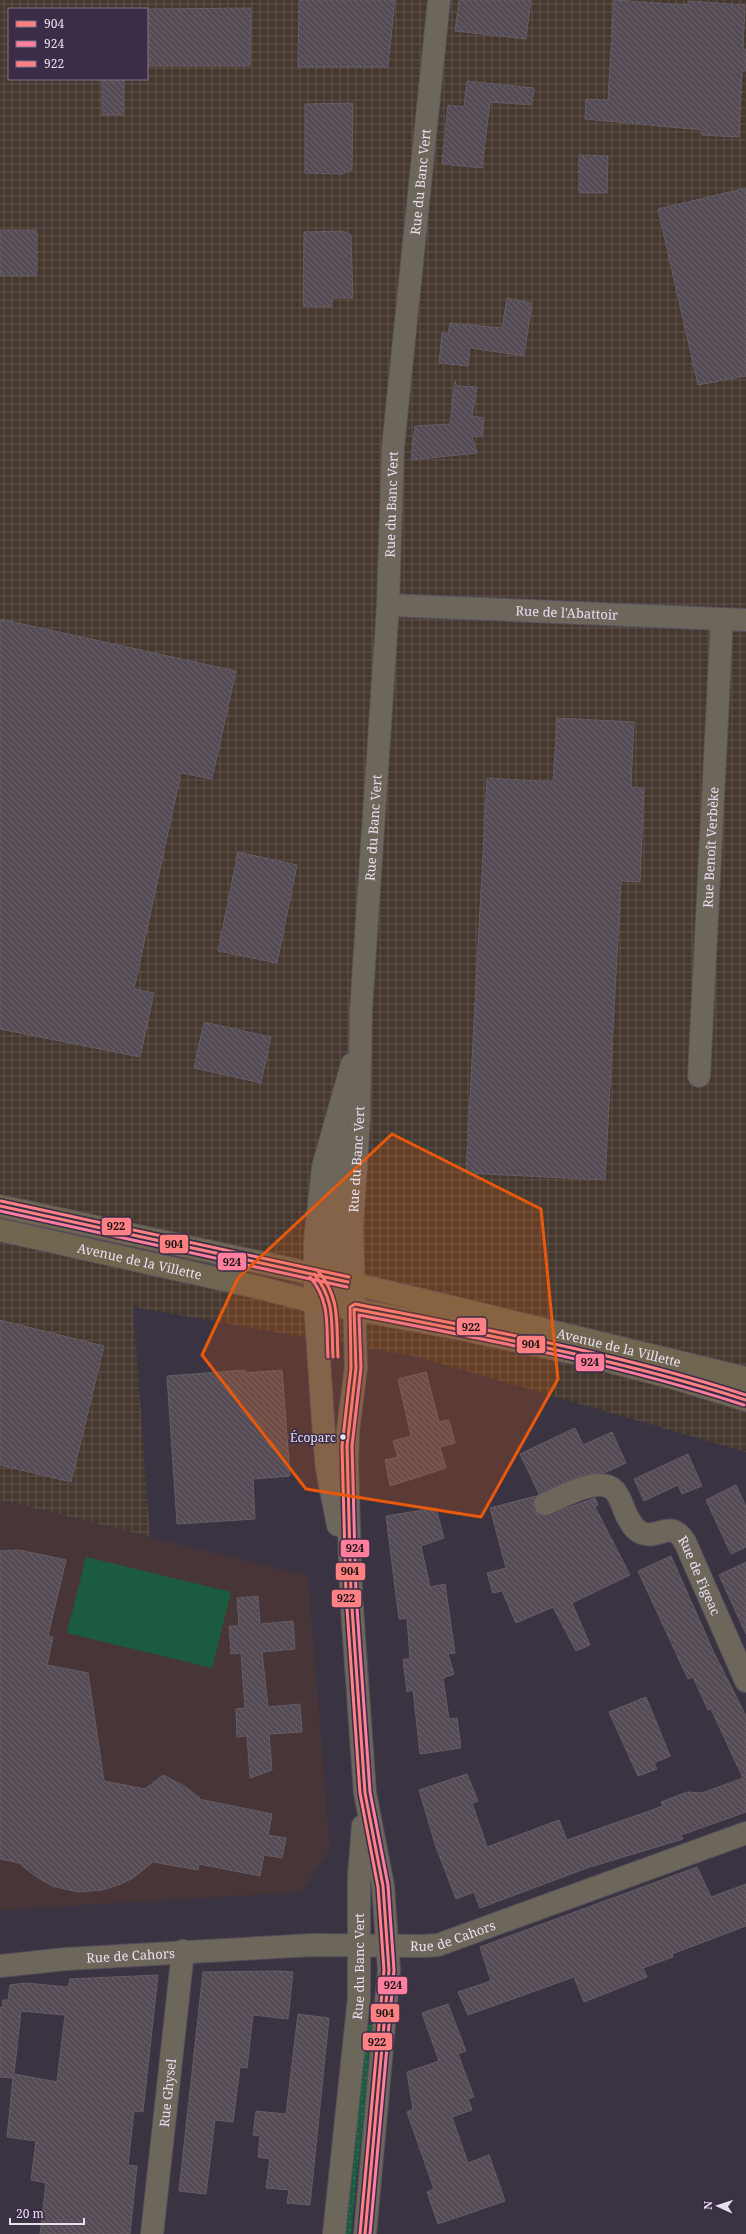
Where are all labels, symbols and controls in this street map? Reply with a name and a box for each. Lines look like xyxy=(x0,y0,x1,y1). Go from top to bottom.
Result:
legend xyxy=(8,8,148,80)
text: 904 xyxy=(44,15,64,32)
text: 924 xyxy=(44,35,64,52)
text: 922 xyxy=(44,55,64,72)
street label: Rue du Banc Vert xyxy=(406,127,435,236)
street label: Rue du Banc Vert xyxy=(381,450,402,558)
street label: Rue de l'Abattoir xyxy=(515,601,619,624)
street label: Rue du Banc Vert xyxy=(361,774,386,882)
street label: Rue Benoît Verbèke xyxy=(698,786,723,908)
street label: Rue du Banc Vert xyxy=(344,1106,368,1213)
line badge: 922 xyxy=(101,1217,132,1236)
text: 922 xyxy=(107,1218,125,1233)
line badge: 904 xyxy=(159,1234,189,1254)
text: 904 xyxy=(165,1236,183,1251)
street label: Avenue de la Villette xyxy=(76,1238,204,1284)
line badge: 924 xyxy=(217,1252,247,1271)
text: 924 xyxy=(223,1254,241,1269)
line badge: 922 xyxy=(456,1317,487,1336)
text: 922 xyxy=(462,1319,480,1334)
street label: Avenue de la Villette xyxy=(555,1324,683,1371)
line badge: 904 xyxy=(516,1335,546,1354)
text: 904 xyxy=(522,1336,540,1351)
line badge: 924 xyxy=(575,1353,605,1372)
text: 924 xyxy=(581,1354,599,1369)
place label: Écoparc xyxy=(290,1429,336,1446)
marker: Écoparc xyxy=(338,1432,348,1442)
street label: Rue de Figeac xyxy=(674,1532,725,1618)
line badge: 924 xyxy=(340,1539,370,1558)
text: 924 xyxy=(346,1540,364,1555)
line badge: 904 xyxy=(335,1562,366,1581)
text: 904 xyxy=(341,1563,359,1578)
line badge: 922 xyxy=(331,1589,362,1608)
text: 922 xyxy=(337,1590,355,1605)
street label: Rue du Banc Vert xyxy=(348,1913,368,2020)
street label: Rue de Cahors xyxy=(410,1916,498,1955)
street label: Rue de Cahors xyxy=(86,1944,175,1967)
line badge: 924 xyxy=(377,1976,408,1995)
text: 924 xyxy=(384,1977,402,1992)
line badge: 904 xyxy=(370,2003,400,2023)
text: 904 xyxy=(376,2005,394,2020)
line badge: 922 xyxy=(362,2032,393,2051)
text: 922 xyxy=(368,2034,386,2049)
street label: Rue Ghysel xyxy=(155,2058,180,2128)
north arrow xyxy=(698,2186,738,2226)
scale bar xyxy=(10,2200,84,2226)
text: N xyxy=(700,2200,715,2210)
text: 20 m xyxy=(16,2205,44,2222)

